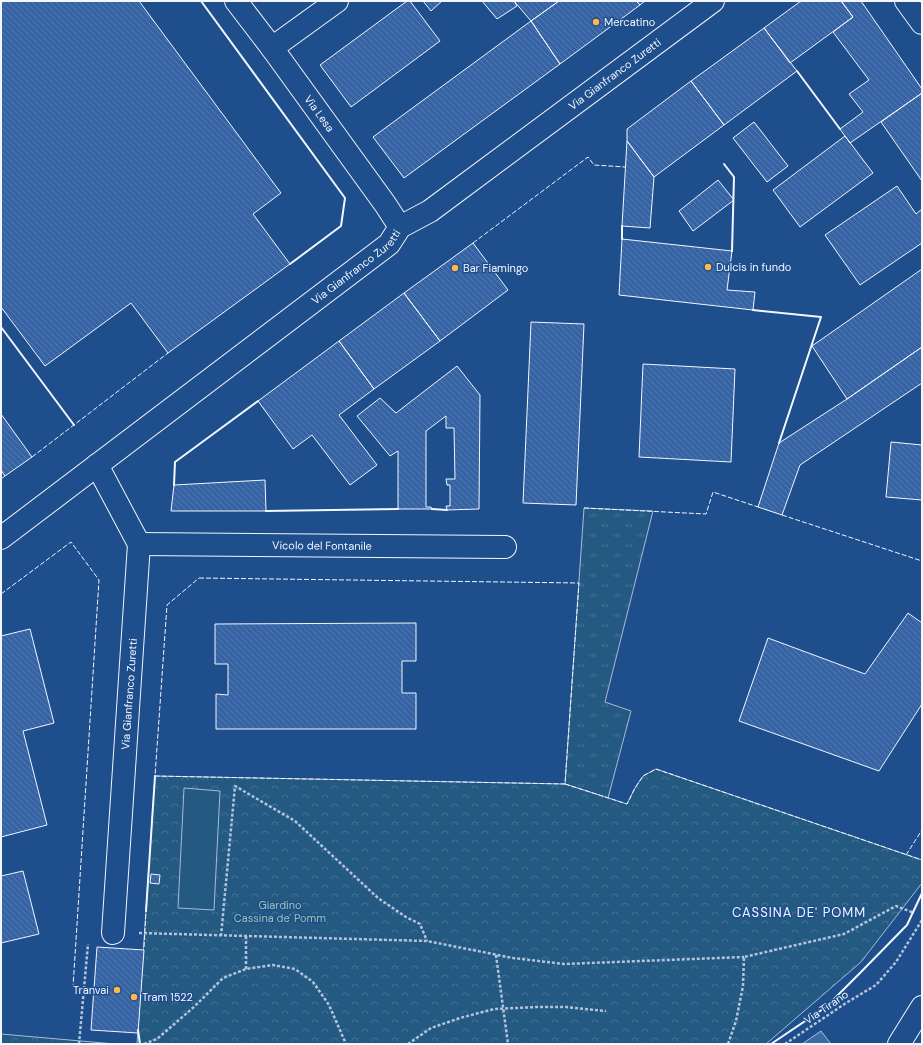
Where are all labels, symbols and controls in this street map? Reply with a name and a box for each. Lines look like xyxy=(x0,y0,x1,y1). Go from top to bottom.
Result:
place label: Mercatino xyxy=(604,15,655,29)
marker: Mercatino xyxy=(591,17,601,27)
street label: Via Gianfranco Zuretti xyxy=(566,35,664,113)
street label: Via Lesa xyxy=(301,92,337,135)
street label: Via Gianfranco Zuretti xyxy=(309,227,404,307)
place label: Dulcis in fundo xyxy=(716,260,791,274)
place label: Bar Fiamingo xyxy=(463,261,528,275)
marker: Dulcis in fundo xyxy=(703,262,713,272)
marker: Bar Fiamingo xyxy=(450,263,460,273)
street label: Vicolo del Fontanile xyxy=(272,538,372,553)
street label: Via Gianfranco Zuretti xyxy=(118,638,140,750)
park label: Giardino Cassina de' Pomm xyxy=(234,898,326,925)
district label: CASSINA DE' POMM xyxy=(732,904,866,921)
place label: Tranvai xyxy=(73,983,109,997)
marker: Tranvai xyxy=(112,985,122,995)
street label: Via Tirano xyxy=(801,987,851,1027)
place label: Tram 1522 xyxy=(142,990,193,1004)
marker: Tram 1522 xyxy=(129,992,139,1002)

